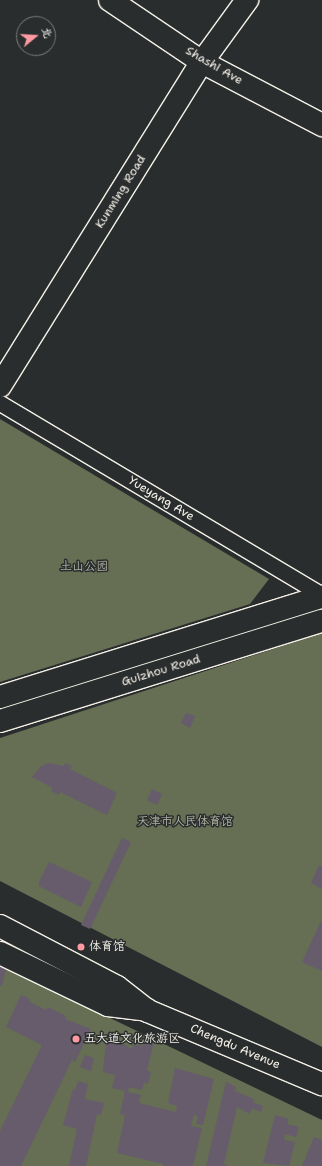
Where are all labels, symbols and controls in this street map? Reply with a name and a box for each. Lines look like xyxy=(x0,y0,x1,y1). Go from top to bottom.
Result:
north arrow xyxy=(16,16,56,56)
text: 北 xyxy=(38,25,56,40)
street label: Shashi Ave xyxy=(183,44,245,88)
street label: Kunming Road xyxy=(93,153,149,231)
street label: Yueyang Ave xyxy=(125,474,197,524)
park label: 土山公园 xyxy=(60,560,108,574)
street label: Guizhou Road xyxy=(120,652,202,690)
park label: 天津市人民体育馆 xyxy=(137,815,233,829)
place label: 体育馆 xyxy=(89,940,125,954)
marker: 体育馆 xyxy=(76,942,86,952)
street label: Chengdu Avenue xyxy=(188,1022,282,1072)
place label: 五大道文化旅游区 xyxy=(84,1032,180,1046)
marker: 五大道文化旅游区 xyxy=(71,1034,81,1044)

